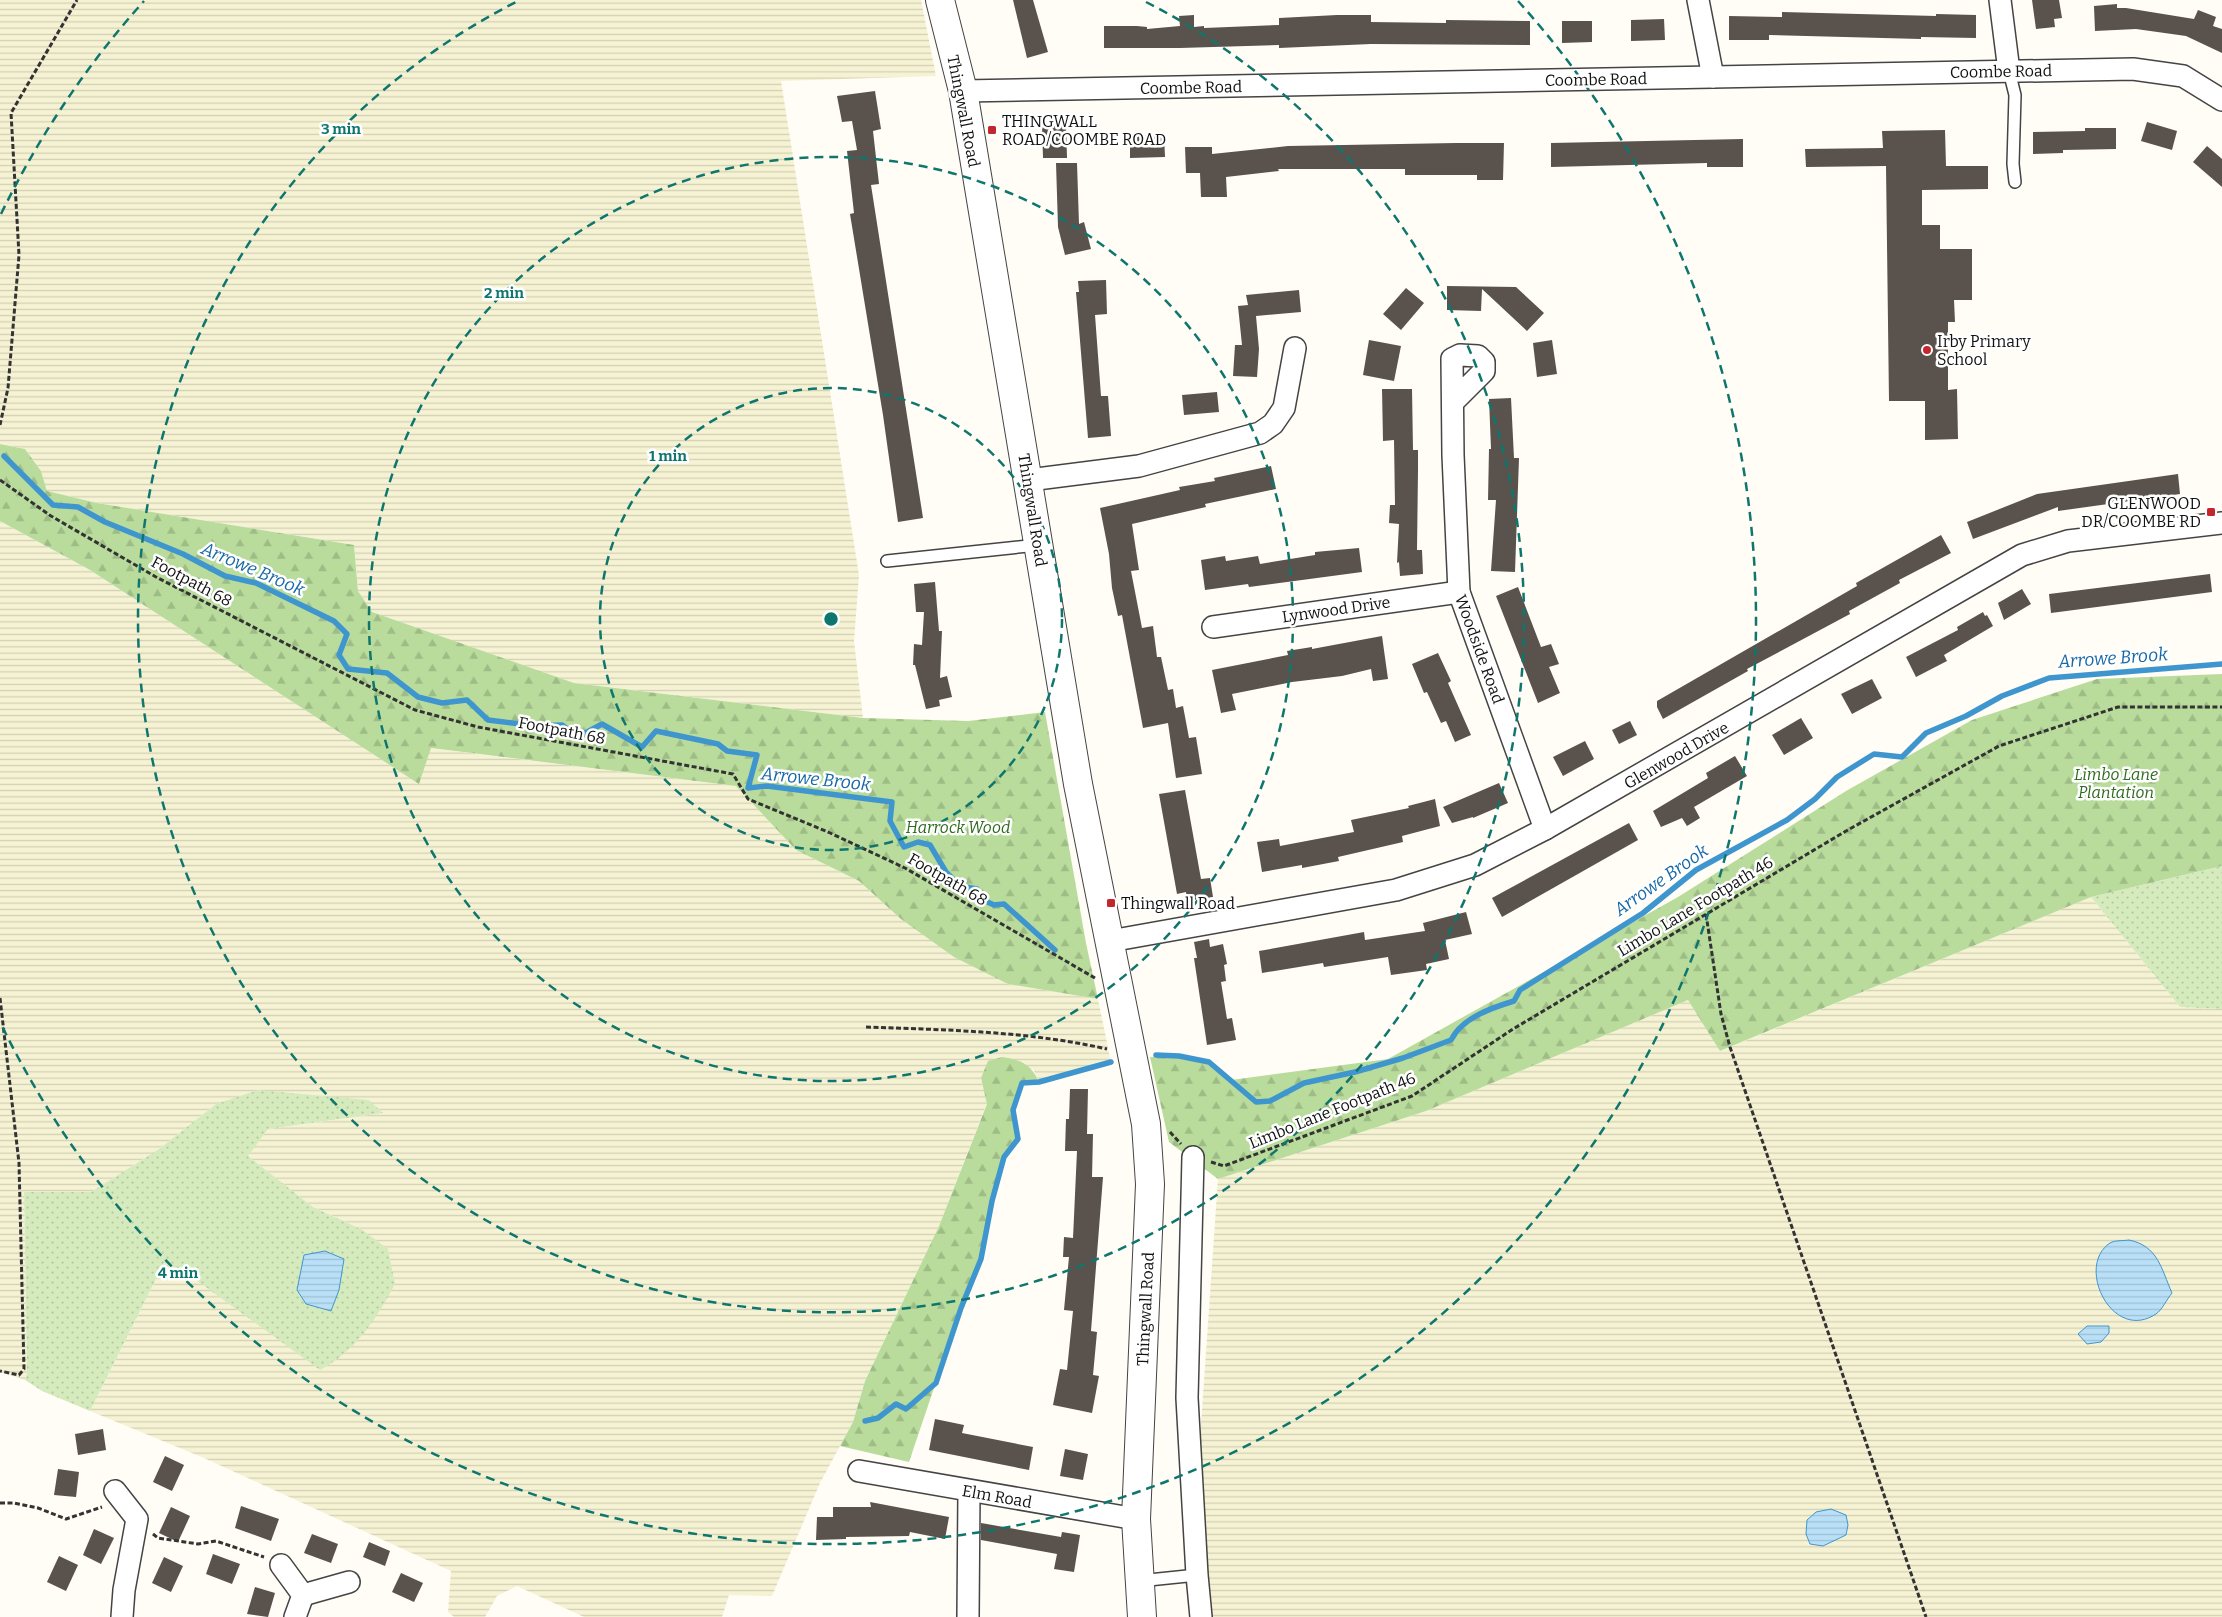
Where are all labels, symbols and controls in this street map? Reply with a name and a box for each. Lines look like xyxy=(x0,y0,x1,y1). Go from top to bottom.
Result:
street label: Thingwall Road xyxy=(943,53,984,169)
street label: Coombe Road xyxy=(1950,61,2053,82)
street label: Coombe Road xyxy=(1545,69,1648,90)
street label: Coombe Road xyxy=(1140,77,1243,98)
place label: THINGWALL ROAD/COOMBE ROAD xyxy=(1002,112,1166,149)
text: 3 min xyxy=(321,120,361,138)
marker: THINGWALL ROAD/COOMBE ROAD xyxy=(986,124,998,136)
text: 2 min xyxy=(484,284,524,302)
place label: Irby Primary School xyxy=(1937,332,2031,369)
marker: Irby Primary School xyxy=(1921,344,1933,356)
text: 1 min xyxy=(649,447,687,465)
street label: Thingwall Road xyxy=(1014,452,1051,568)
place label: GLENWOOD DR/COOMBE RD xyxy=(2081,494,2201,531)
marker: GLENWOOD DR/COOMBE RD xyxy=(2205,506,2217,518)
water label: Arrowe Brook xyxy=(197,537,308,601)
street label: Footpath 68 xyxy=(148,552,235,611)
street label: Lynwood Drive xyxy=(1281,592,1391,627)
street label: Woodside Road xyxy=(1451,592,1508,707)
centre of rings xyxy=(822,610,840,628)
water label: Arrowe Brook xyxy=(2056,643,2169,673)
street label: Footpath 68 xyxy=(517,713,607,748)
street label: Glenwood Drive xyxy=(1621,718,1732,793)
water label: Arrowe Brook xyxy=(759,762,872,796)
park label: Limbo Lane Plantation xyxy=(2074,765,2158,802)
park label: Harrock Wood xyxy=(906,818,1010,837)
water label: Arrowe Brook xyxy=(1609,839,1712,921)
street label: Footpath 68 xyxy=(905,849,991,910)
street label: Limbo Lane Footpath 46 xyxy=(1614,852,1776,960)
place label: Thingwall Road xyxy=(1121,894,1236,913)
marker: Thingwall Road xyxy=(1105,897,1117,909)
street label: Limbo Lane Footpath 46 xyxy=(1246,1068,1418,1153)
street label: Thingwall Road xyxy=(1133,1251,1158,1366)
text: 4 min xyxy=(158,1264,199,1282)
street label: Elm Road xyxy=(960,1481,1034,1512)

